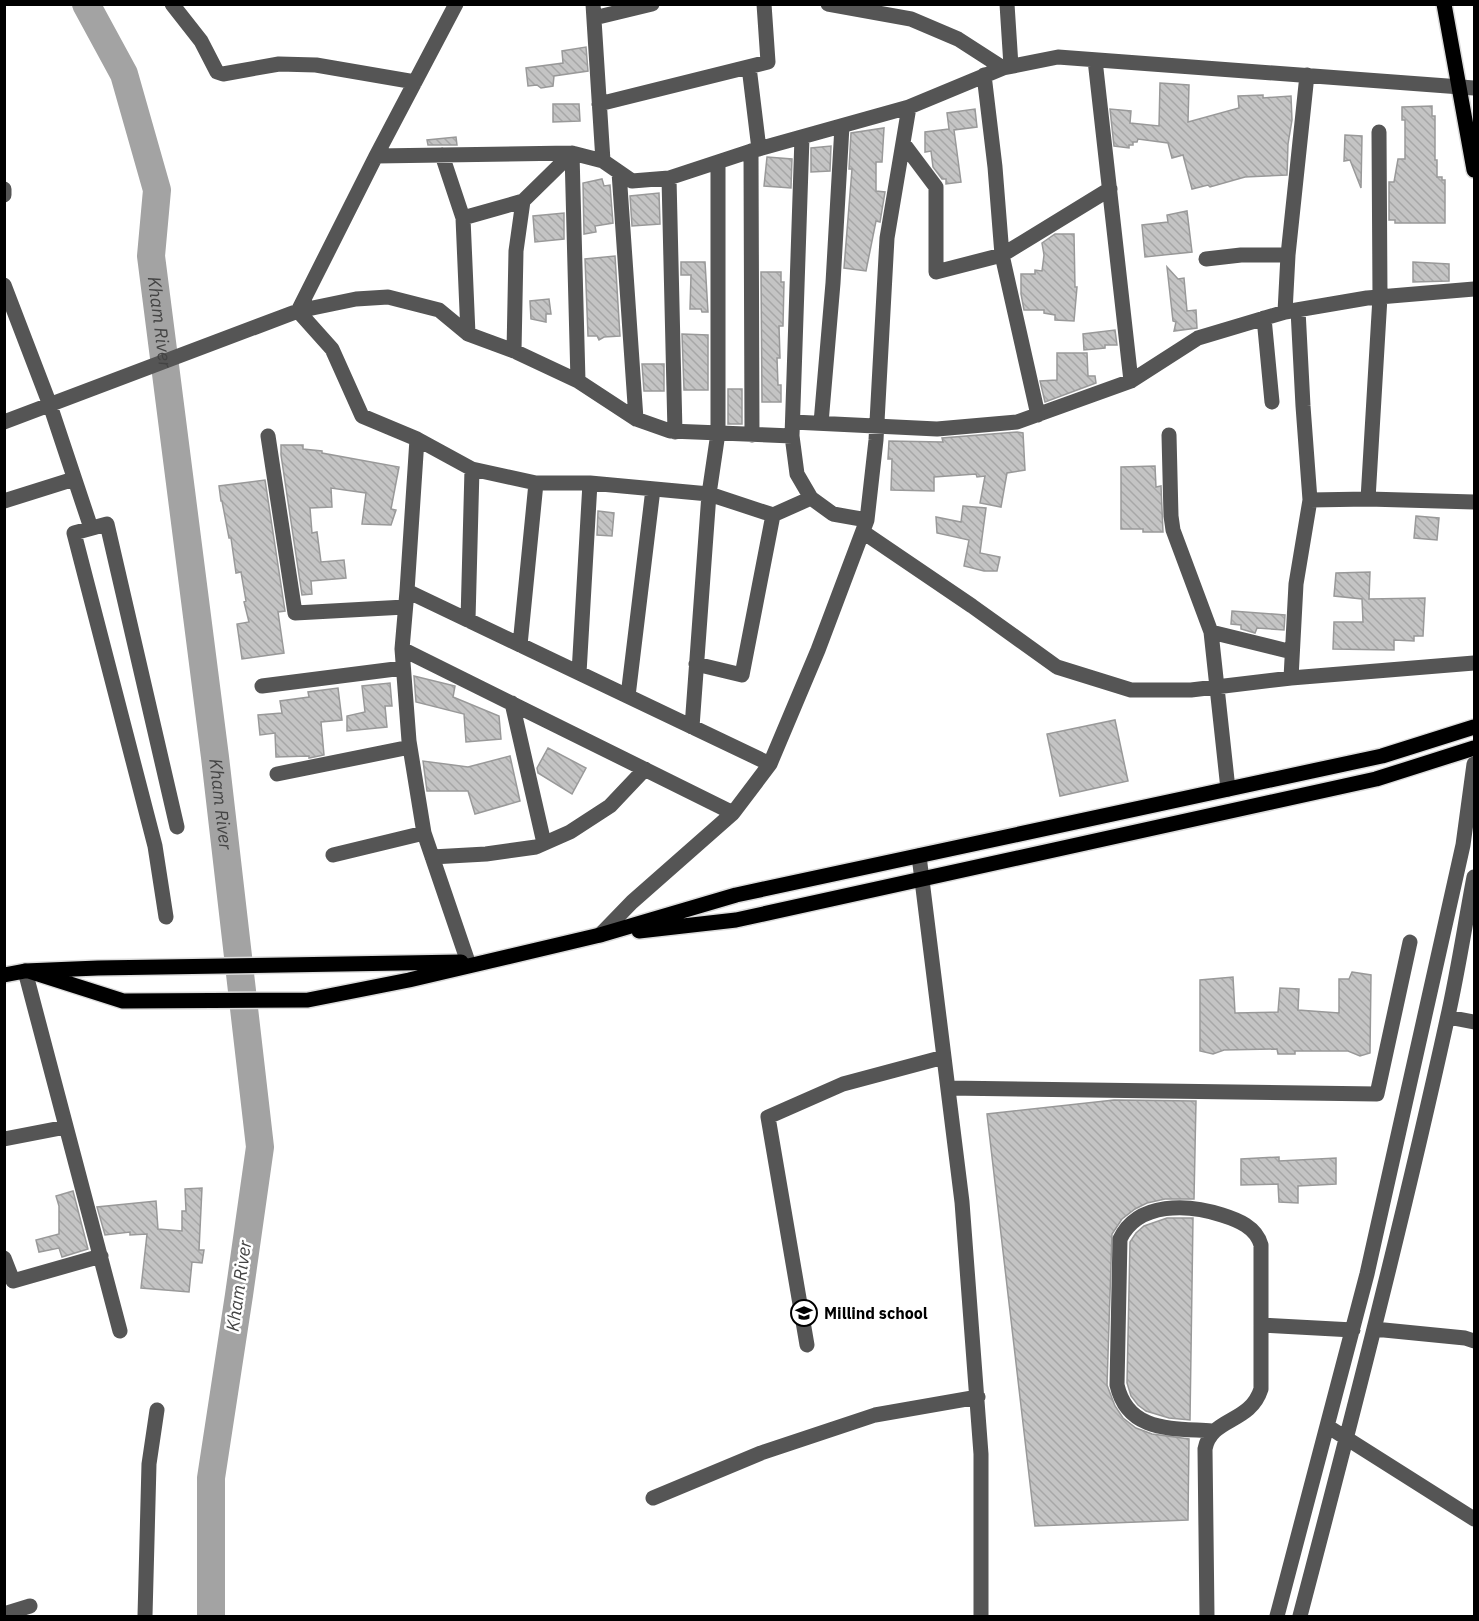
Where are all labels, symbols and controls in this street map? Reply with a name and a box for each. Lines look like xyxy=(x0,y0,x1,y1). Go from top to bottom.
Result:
water label: Kham River xyxy=(143,275,177,369)
water label: Kham River xyxy=(204,757,238,851)
water label: Kham River xyxy=(221,1239,256,1333)
school or university icon: Millind school xyxy=(789,1298,819,1328)
place label: Millind school xyxy=(824,1303,928,1323)

